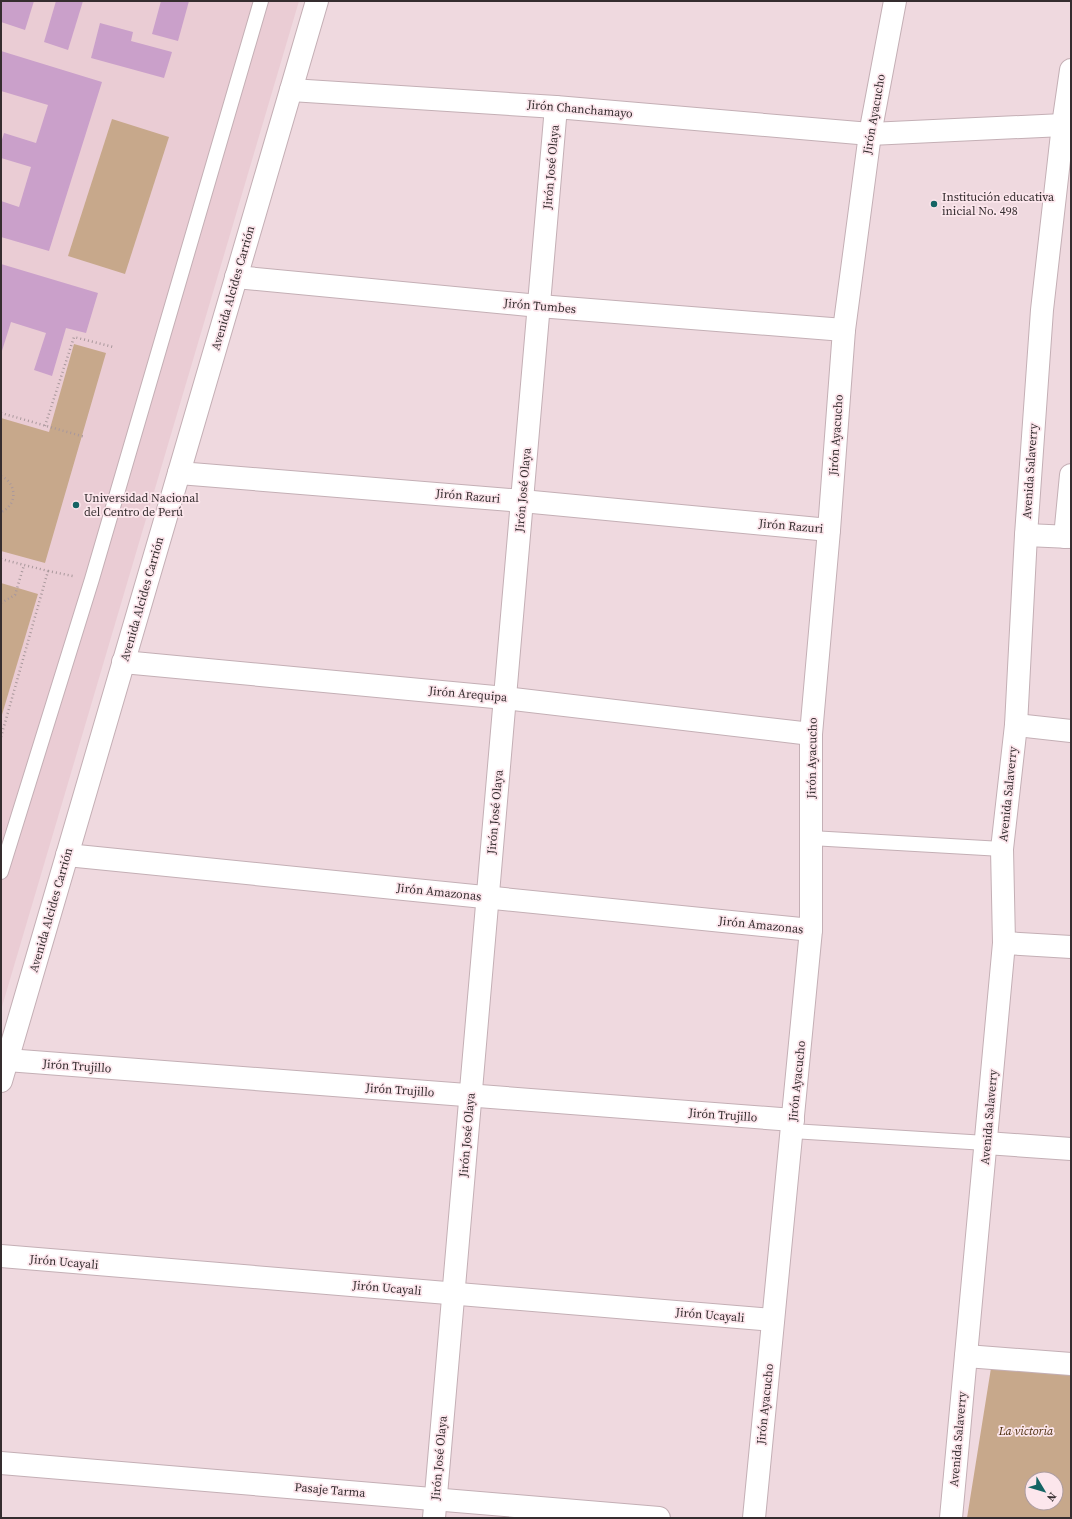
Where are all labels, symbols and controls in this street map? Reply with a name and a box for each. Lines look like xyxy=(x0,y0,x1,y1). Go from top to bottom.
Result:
street label: Jirón Ayacucho xyxy=(859,72,889,156)
street label: Jirón Chanchamayo xyxy=(526,96,634,122)
street label: Jirón José Olaya xyxy=(539,123,563,211)
place label: Institución educativa inicial No. 498 xyxy=(942,189,1055,219)
marker: Institución educativa inicial No. 498 xyxy=(929,199,939,209)
street label: Avenida Alcides Carrión xyxy=(208,224,258,352)
street label: Jirón Tumbes xyxy=(502,295,577,317)
street label: Jirón Ayacucho xyxy=(825,394,847,477)
street label: Avenida Salaverry xyxy=(1019,422,1041,519)
street label: Jirón José Olaya xyxy=(511,446,535,534)
street label: Jirón Razuri xyxy=(434,485,501,507)
place label: Universidad Nacional del Centro de Perú xyxy=(84,490,199,520)
marker: Universidad Nacional del Centro de Perú xyxy=(71,500,81,510)
street label: Jirón Razuri xyxy=(757,515,824,537)
street label: Avenida Alcides Carrión xyxy=(117,535,167,663)
street label: Jirón Arequipa xyxy=(427,683,509,705)
street label: Jirón Ayacucho xyxy=(803,717,821,800)
street label: Avenida Salaverry xyxy=(995,745,1021,842)
street label: Jirón José Olaya xyxy=(483,768,507,856)
street label: Avenida Alcides Carrión xyxy=(26,846,76,974)
street label: Jirón Amazonas xyxy=(395,879,482,904)
street label: Jirón Amazonas xyxy=(717,912,804,937)
street label: Jirón Ayacucho xyxy=(785,1039,809,1123)
street label: Jirón Trujillo xyxy=(41,1056,112,1076)
street label: Avenida Salaverry xyxy=(977,1068,1001,1165)
street label: Jirón Trujillo xyxy=(364,1080,435,1100)
street label: Jirón José Olaya xyxy=(455,1091,479,1179)
street label: Jirón Trujillo xyxy=(687,1105,758,1125)
street label: Jirón Ucayali xyxy=(28,1251,99,1273)
street label: Jirón Ucayali xyxy=(351,1277,422,1299)
street label: Jirón Ucayali xyxy=(674,1304,745,1326)
street label: Jirón Ayacucho xyxy=(753,1362,777,1446)
street label: Avenida Salaverry xyxy=(946,1390,970,1487)
street label: Jirón José Olaya xyxy=(427,1414,451,1502)
park label: La victoria xyxy=(998,1423,1054,1439)
north arrow xyxy=(1024,1471,1064,1511)
street label: Pasaje Tarma xyxy=(294,1479,367,1501)
text: N xyxy=(1043,1489,1060,1505)

